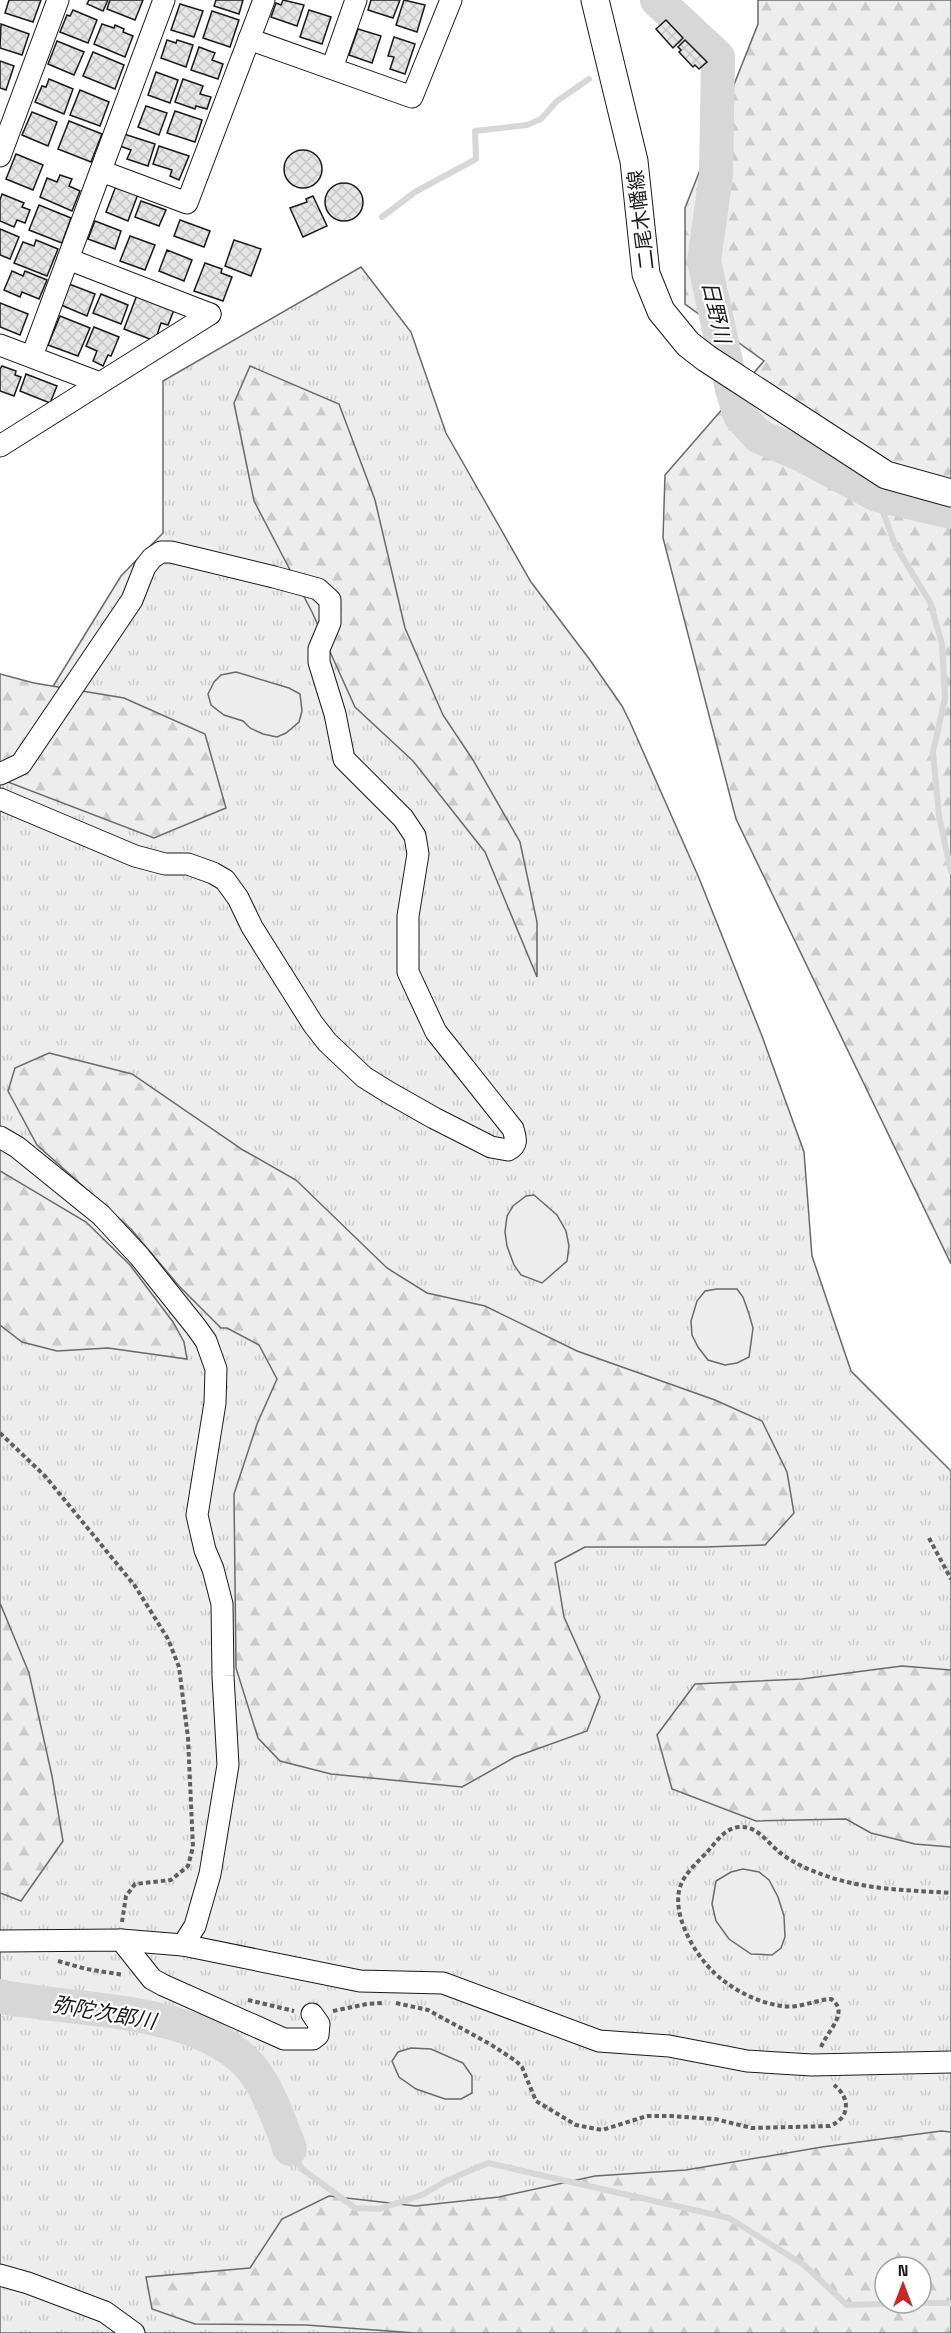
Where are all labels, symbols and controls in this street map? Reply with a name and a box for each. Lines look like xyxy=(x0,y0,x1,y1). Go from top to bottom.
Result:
street label: 二尾木幡線 xyxy=(622,169,660,271)
water label: 日野川 xyxy=(696,278,737,348)
water label: 弥陀次郎川 xyxy=(50,1990,160,2035)
north arrow xyxy=(873,2255,933,2315)
text: N xyxy=(898,2260,908,2281)

